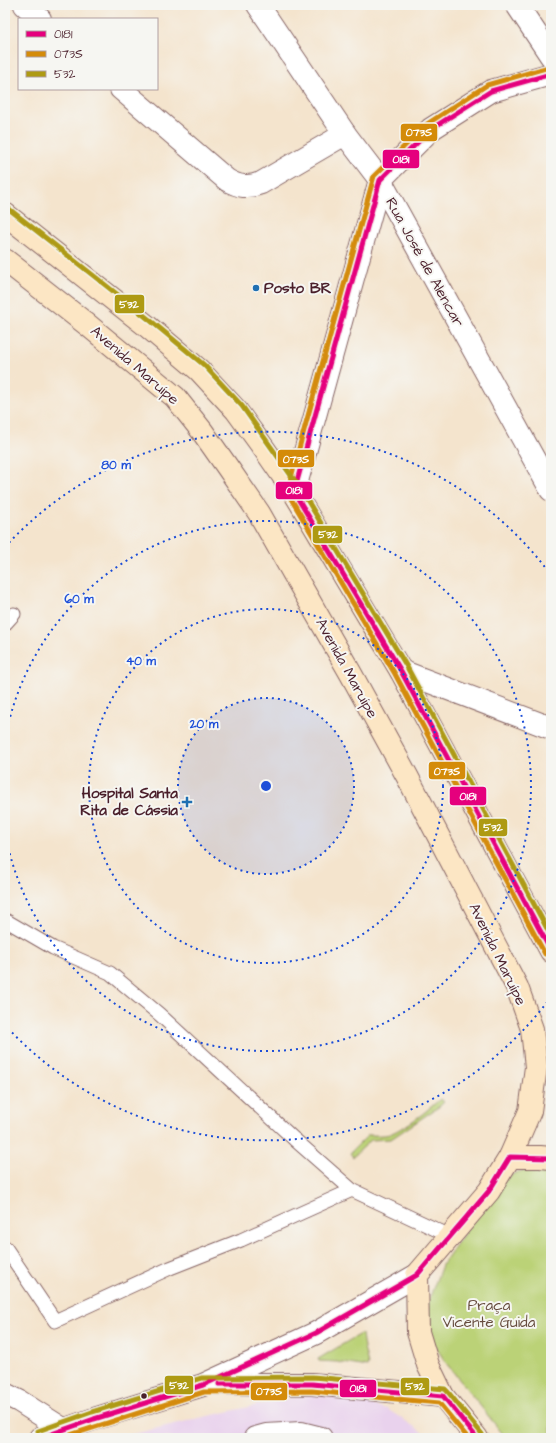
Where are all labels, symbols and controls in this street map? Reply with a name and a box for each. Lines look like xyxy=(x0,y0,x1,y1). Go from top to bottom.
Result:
legend xyxy=(18,18,158,90)
text: 0181 xyxy=(54,26,73,43)
text: 073S xyxy=(54,46,83,63)
text: 532 xyxy=(54,66,76,83)
line badge: 073S xyxy=(400,123,438,142)
text: 073S xyxy=(406,125,432,140)
line badge: 0181 xyxy=(382,149,420,169)
text: 0181 xyxy=(393,152,410,167)
street label: Rua José de Alencar xyxy=(380,194,469,331)
place label: Posto BR xyxy=(264,278,332,299)
marker: Posto BR xyxy=(251,283,261,293)
line badge: 532 xyxy=(114,294,145,314)
text: 532 xyxy=(119,297,140,312)
street label: Avenida Maruípe xyxy=(86,321,184,410)
line badge: 073S xyxy=(277,449,315,468)
text: 073S xyxy=(283,452,309,467)
text: 80 m xyxy=(101,457,131,474)
line badge: 0181 xyxy=(275,481,313,500)
text: 0181 xyxy=(286,483,303,498)
line badge: 532 xyxy=(312,525,343,544)
text: 532 xyxy=(318,527,339,542)
text: 60 m xyxy=(64,591,94,608)
street label: Avenida Maruípe xyxy=(310,614,383,722)
text: 40 m xyxy=(126,653,157,670)
text: 20 m xyxy=(189,716,219,733)
line badge: 073S xyxy=(428,761,466,780)
text: 073S xyxy=(434,764,460,779)
centre of rings xyxy=(259,779,273,793)
place label: Hospital Santa Rita de Cássia xyxy=(80,783,178,821)
line badge: 0181 xyxy=(449,786,487,806)
text: 0181 xyxy=(460,789,477,804)
marker: Hospital Santa Rita de Cássia xyxy=(181,796,193,808)
line badge: 532 xyxy=(478,818,508,837)
text: 532 xyxy=(483,820,504,835)
street label: Avenida Maruípe xyxy=(464,900,531,1009)
park label: Praça Vicente Guida xyxy=(443,1295,536,1333)
line badge: 532 xyxy=(164,1375,194,1395)
line badge: 532 xyxy=(400,1377,430,1396)
text: 532 xyxy=(169,1378,190,1393)
line badge: 0181 xyxy=(339,1379,377,1398)
text: 532 xyxy=(405,1379,426,1394)
text: 0181 xyxy=(350,1381,367,1396)
line badge: 073S xyxy=(250,1382,288,1401)
text: 073S xyxy=(256,1384,282,1399)
unlabelled marker xyxy=(139,1391,149,1401)

